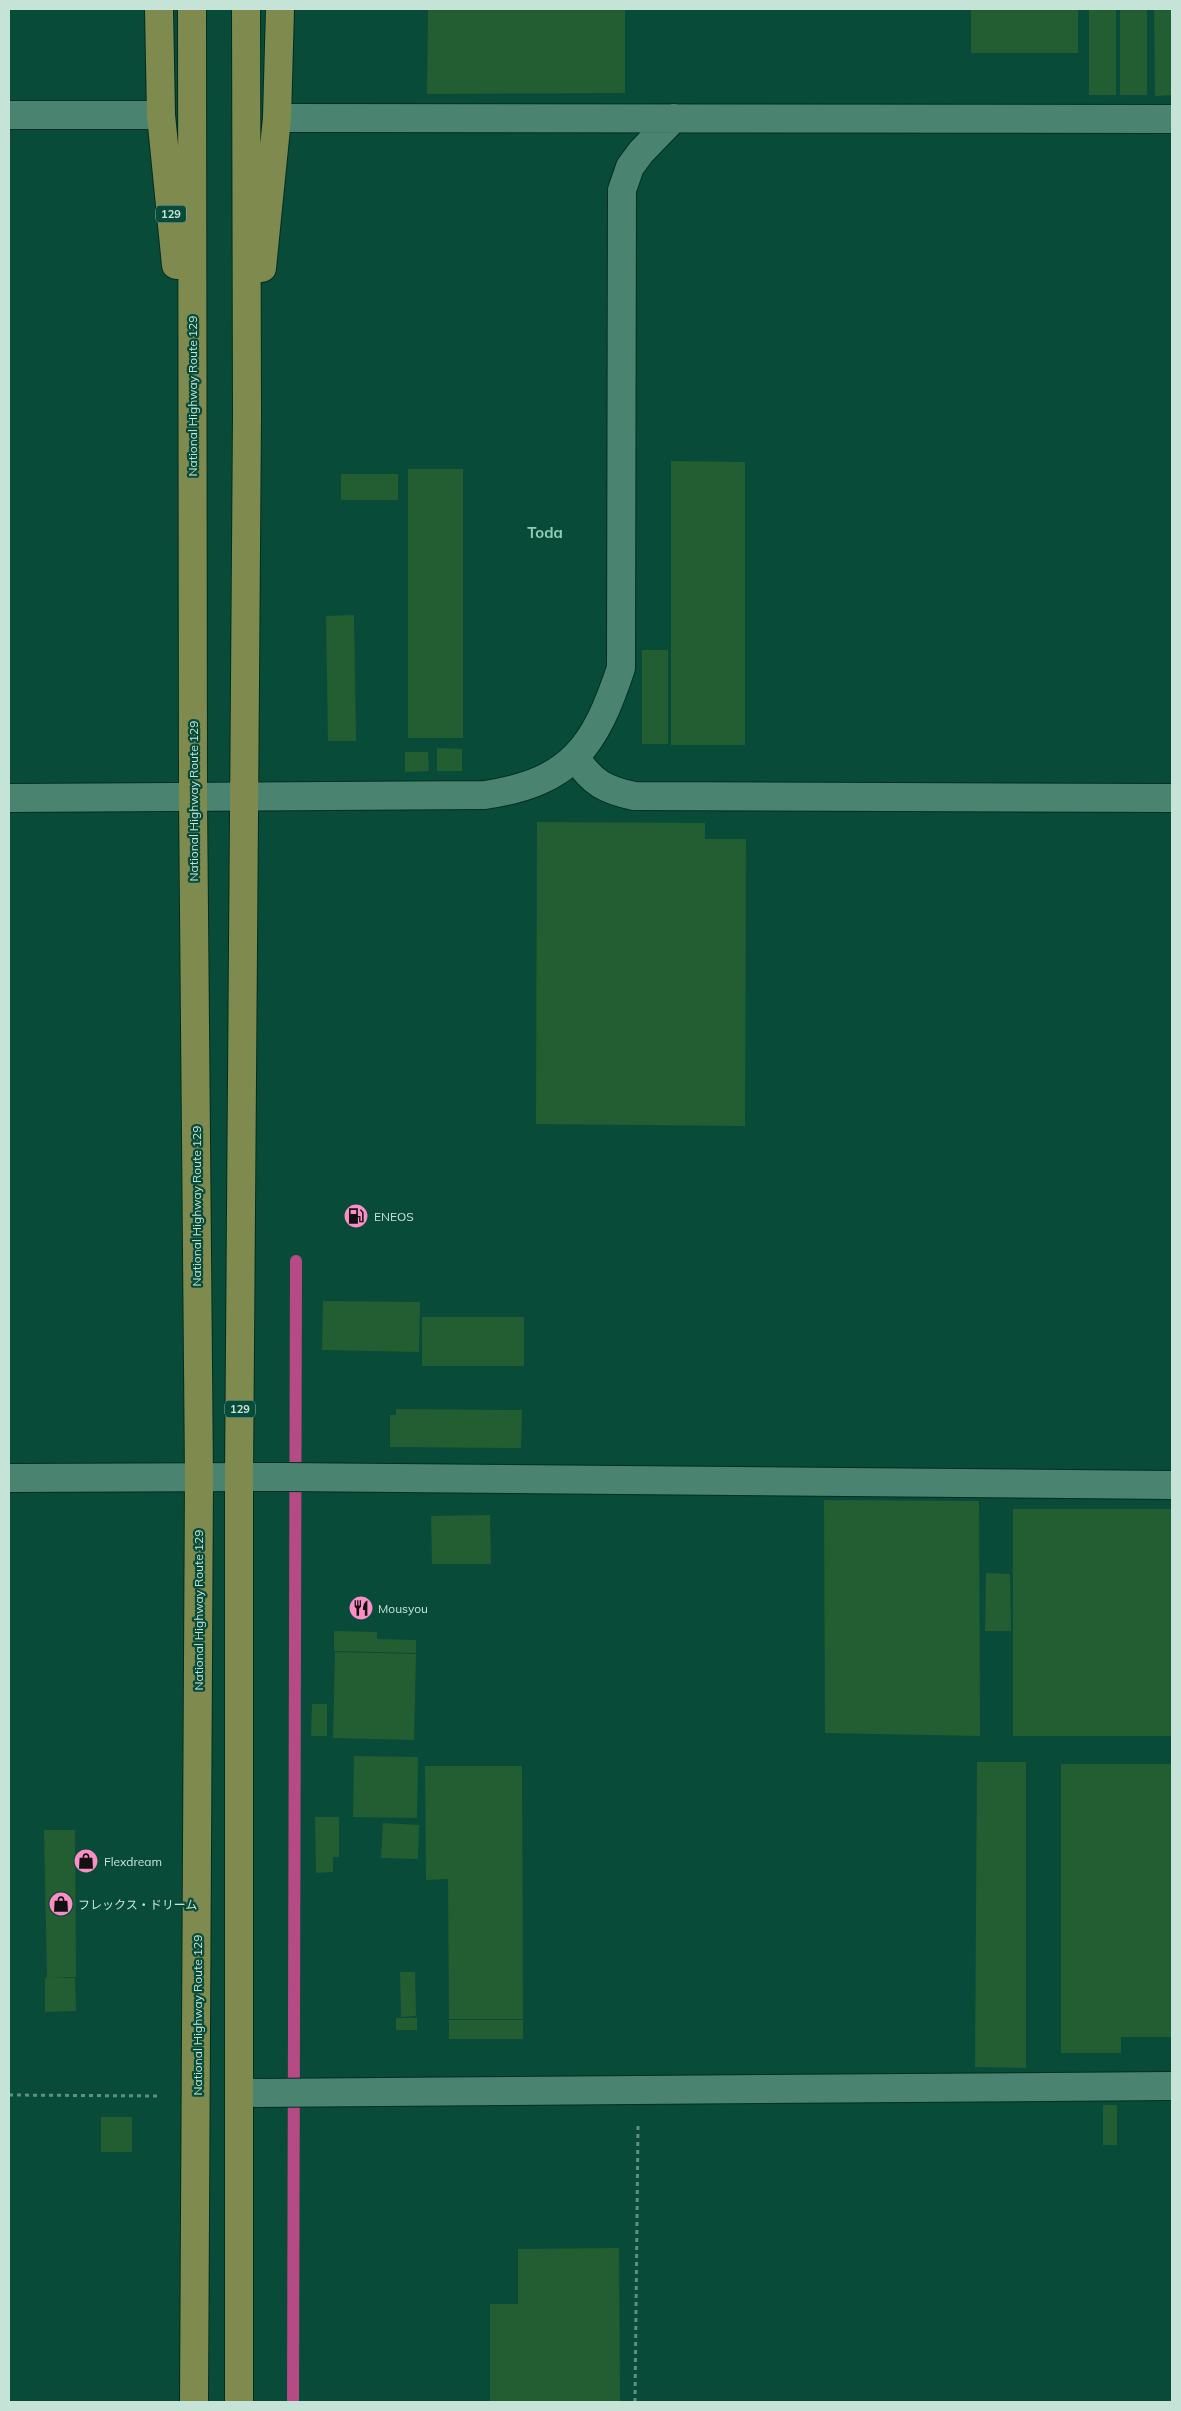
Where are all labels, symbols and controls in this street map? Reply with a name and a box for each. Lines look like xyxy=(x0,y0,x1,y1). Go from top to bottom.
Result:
road number: 129 xyxy=(156,205,186,222)
street label: National Highway Route 129 xyxy=(185,316,200,476)
district label: Toda xyxy=(527,523,563,542)
street label: National Highway Route 129 xyxy=(186,721,201,881)
street label: National Highway Route 129 xyxy=(189,1126,204,1286)
fuel station icon: ENEOS xyxy=(343,1203,369,1229)
place label: ENEOS xyxy=(374,1209,414,1224)
road number: 129 xyxy=(225,1400,255,1418)
street label: National Highway Route 129 xyxy=(191,1530,206,1690)
restaurant icon: Mousyou xyxy=(348,1595,374,1621)
place label: Mousyou xyxy=(378,1601,428,1616)
shop icon: Flexdream xyxy=(73,1848,99,1874)
place label: Flexdream xyxy=(104,1854,162,1869)
shop icon: フレックス・ドリーム xyxy=(48,1891,74,1917)
place label: フレックス・ドリーム xyxy=(78,1897,197,1912)
street label: National Highway Route 129 xyxy=(190,1935,205,2095)

